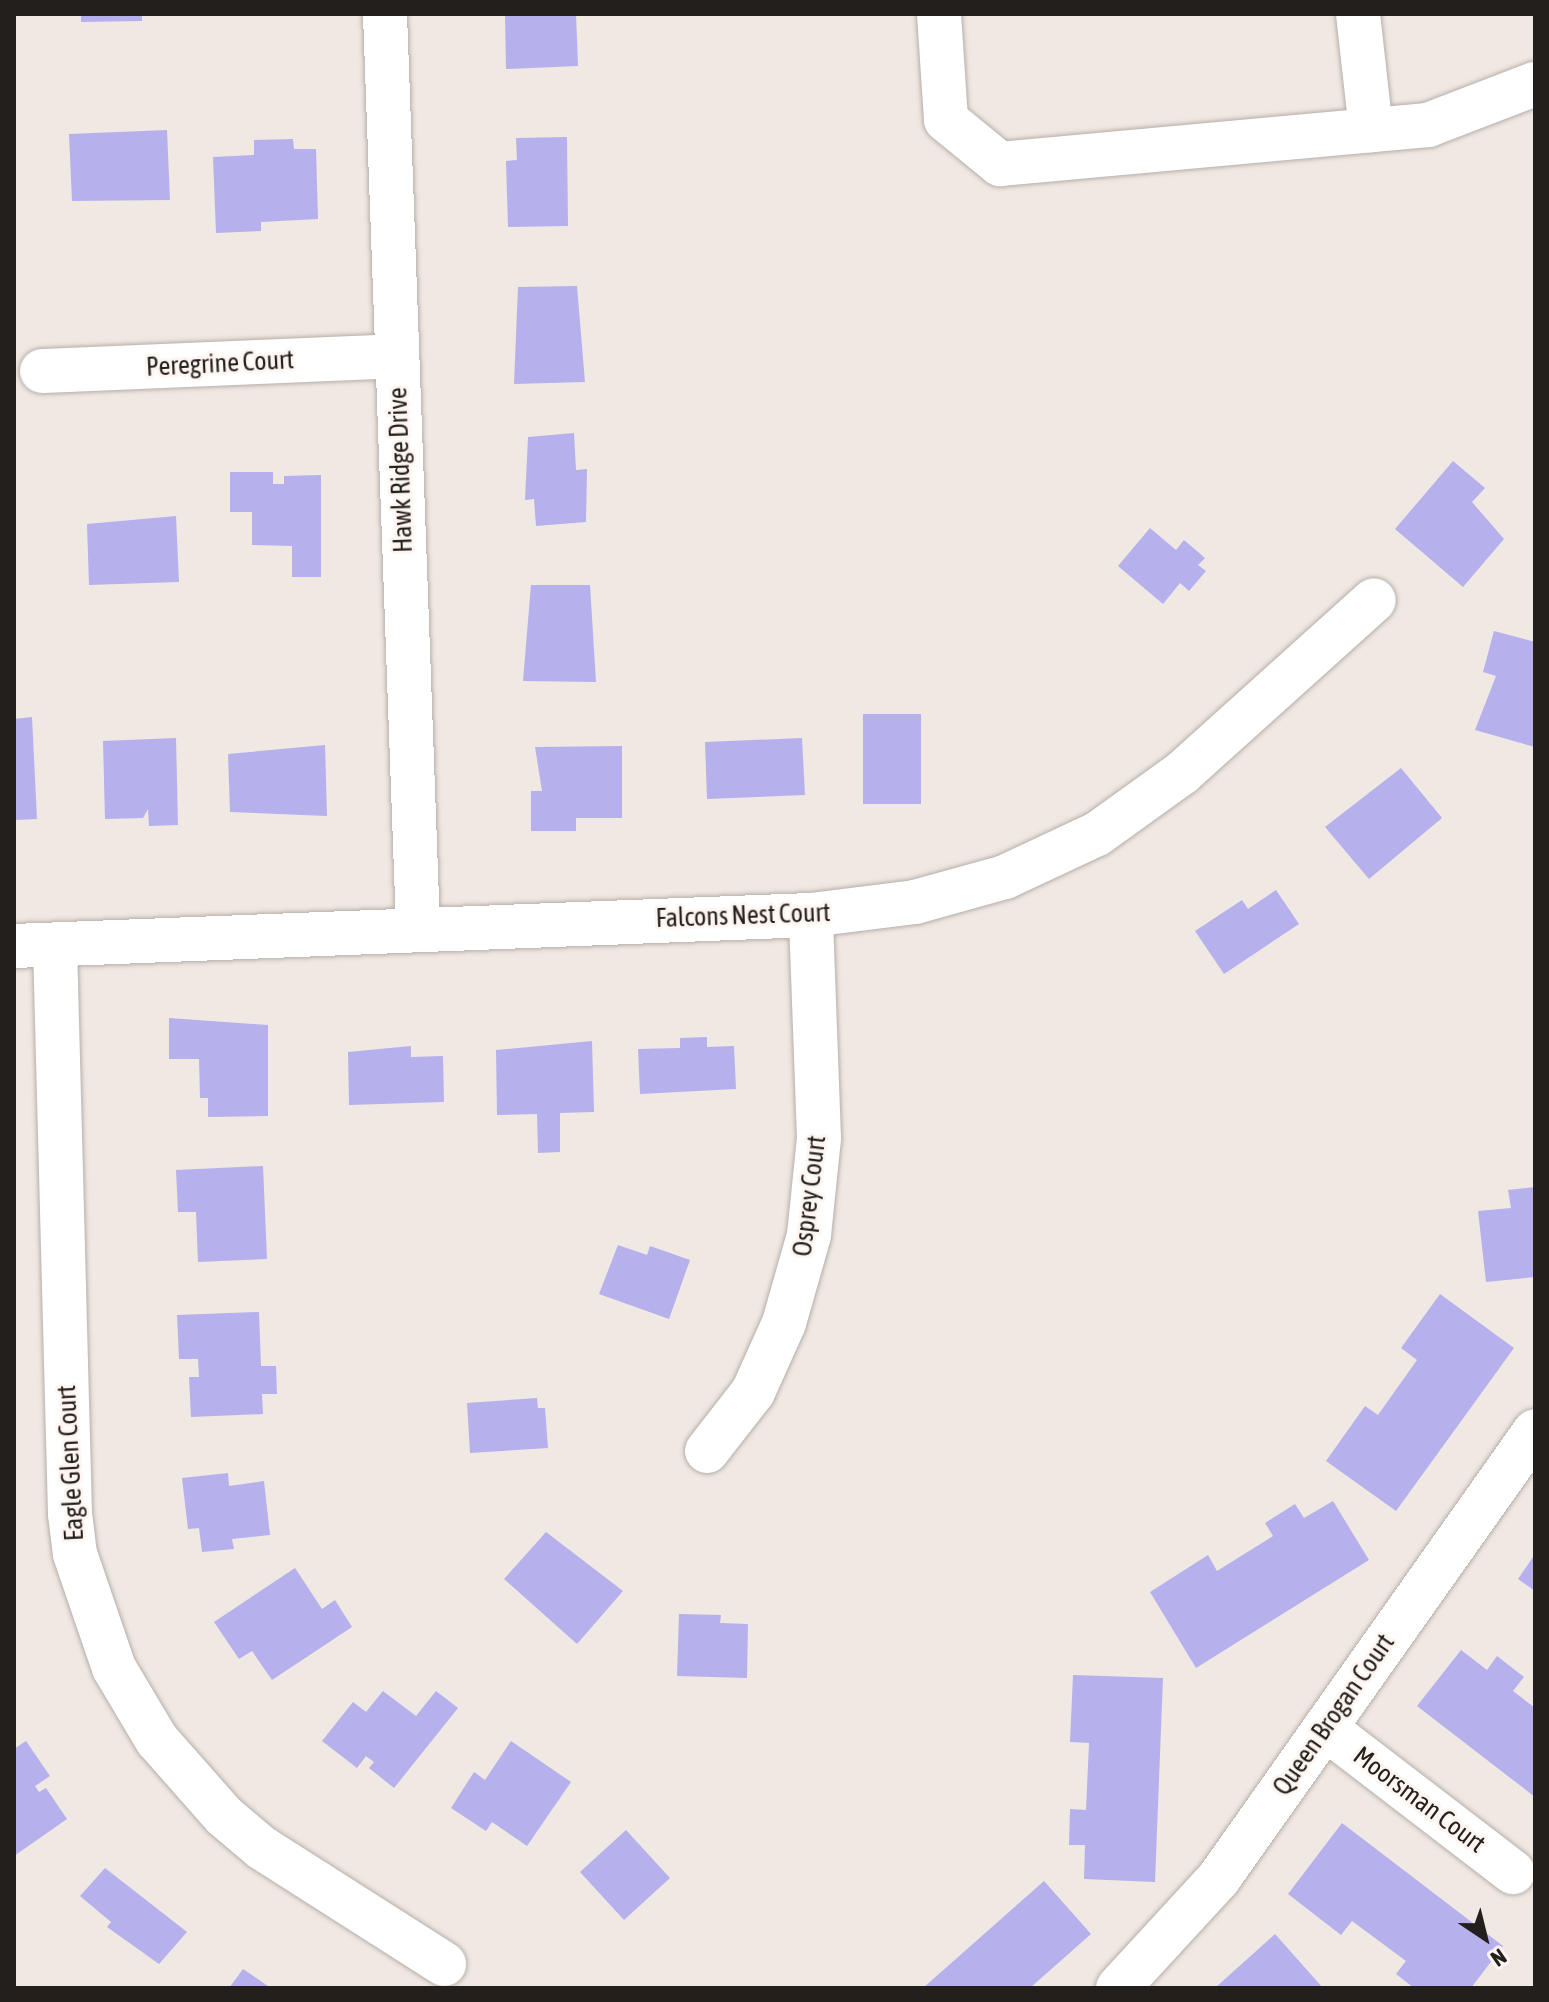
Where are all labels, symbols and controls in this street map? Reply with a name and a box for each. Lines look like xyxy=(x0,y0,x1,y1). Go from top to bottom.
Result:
street label: Peregrine Court xyxy=(145,345,295,383)
street label: Hawk Ridge Drive xyxy=(383,387,419,553)
street label: Falcons Nest Court xyxy=(655,897,831,935)
street label: Osprey Court xyxy=(787,1134,833,1258)
street label: Eagle Glen Court xyxy=(51,1384,91,1542)
street label: Queen Brogan Court xyxy=(1267,1628,1401,1802)
street label: Moorsman Court xyxy=(1347,1740,1491,1860)
north arrow xyxy=(1445,1898,1525,1978)
text: N xyxy=(1486,1943,1512,1972)

